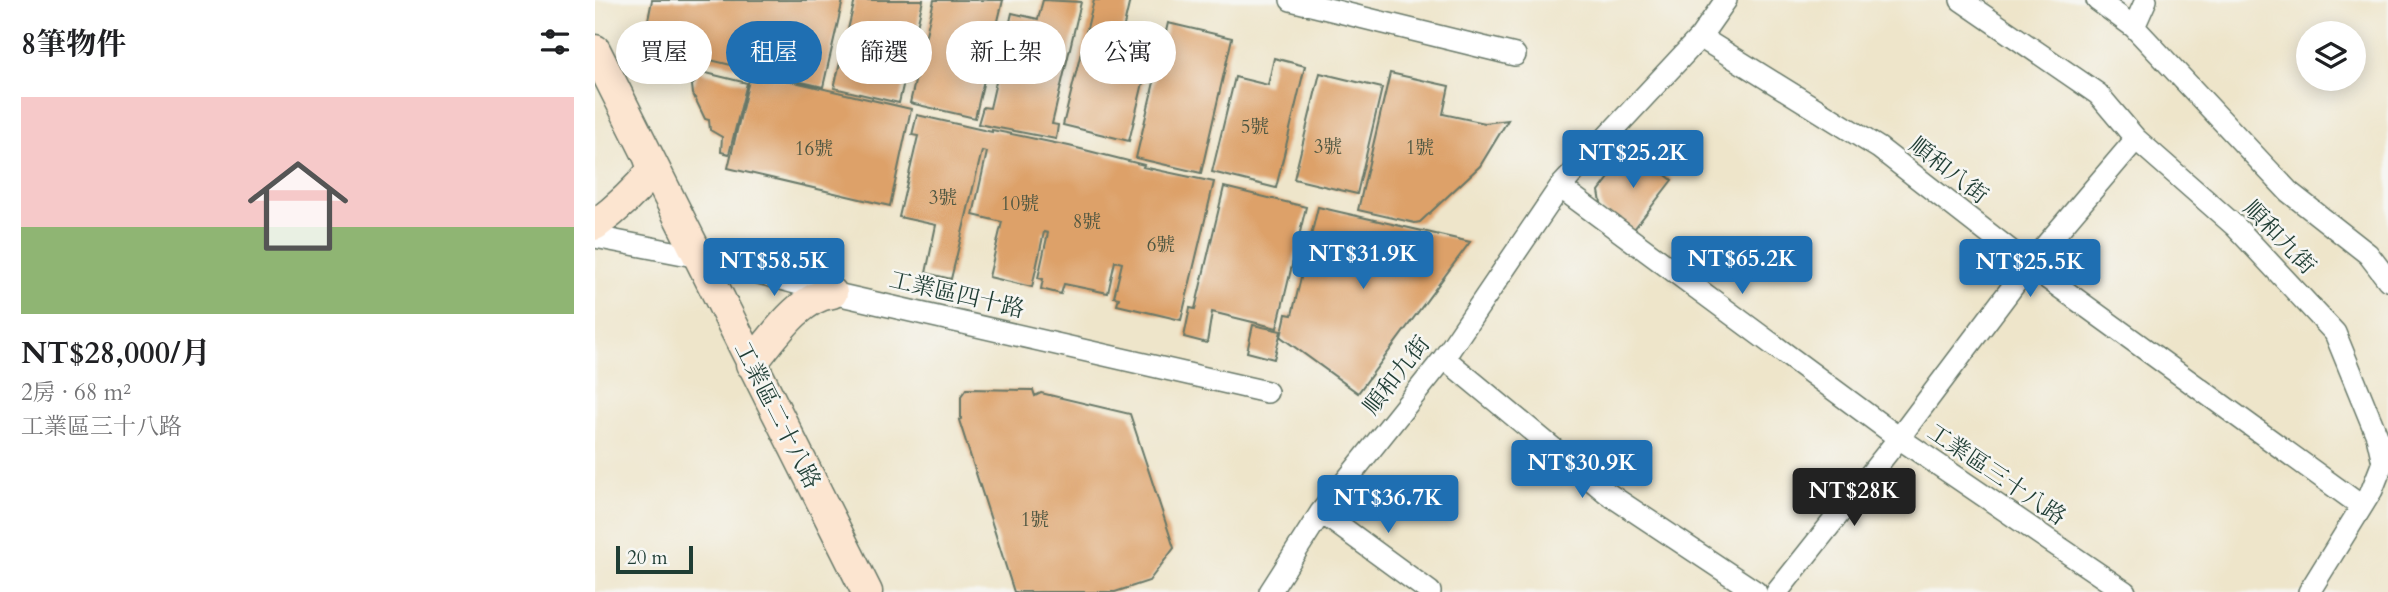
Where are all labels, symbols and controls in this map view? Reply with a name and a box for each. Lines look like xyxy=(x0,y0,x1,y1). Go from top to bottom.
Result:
chip: 買屋 xyxy=(616,21,712,84)
chip: 租屋 xyxy=(726,21,822,84)
chip: 篩選 xyxy=(836,21,932,84)
chip: 新上架 xyxy=(946,21,1066,84)
chip: 公寓 xyxy=(1080,21,1176,84)
map controls xyxy=(2296,21,2366,91)
button: layers xyxy=(2296,21,2366,91)
icon: filters xyxy=(536,23,574,61)
text: 8筆物件 xyxy=(21,24,126,65)
house number: 5號 xyxy=(1241,114,1269,140)
pin: NT$25.2K xyxy=(1561,130,1705,190)
street label: 順和八街 xyxy=(1903,130,1994,211)
house number: 3號 xyxy=(1314,134,1342,160)
house number: 1號 xyxy=(1406,135,1434,161)
house number: 16號 xyxy=(795,136,833,162)
text: NT$25.2K xyxy=(1578,137,1688,168)
icon: home xyxy=(235,143,361,269)
house number: 3號 xyxy=(929,185,957,211)
house number: 10號 xyxy=(1001,191,1039,217)
street label: 順和九街 xyxy=(2237,193,2323,281)
house number: 8號 xyxy=(1073,209,1101,235)
house number: 6號 xyxy=(1147,232,1175,258)
pin: NT$31.9K xyxy=(1291,232,1435,291)
pin: NT$65.2K xyxy=(1670,236,1814,296)
pin: NT$58.5K xyxy=(702,238,846,298)
text: NT$31.9K xyxy=(1308,238,1418,269)
pin: NT$25.5K xyxy=(1958,240,2102,299)
text: NT$65.2K xyxy=(1687,243,1797,274)
text: NT$58.5K xyxy=(719,245,829,276)
text: NT$25.5K xyxy=(1975,246,2085,277)
street label: 工業區四十路 xyxy=(886,264,1028,325)
street label: 順和九街 xyxy=(1356,330,1437,421)
text: NT$28,000/月 xyxy=(21,333,211,374)
street label: 工業區二十八路 xyxy=(727,336,828,494)
text: 2房 · 68 m² xyxy=(21,377,131,408)
text: 工業區三十八路 xyxy=(21,411,182,442)
street label: 工業區三十八路 xyxy=(1921,417,2072,532)
pin: NT$30.9K xyxy=(1510,440,1654,500)
text: NT$30.9K xyxy=(1527,447,1637,478)
pin: NT$28K xyxy=(1797,468,1911,528)
text: NT$28K xyxy=(1809,475,1899,506)
pin: NT$36.7K xyxy=(1316,476,1460,535)
text: NT$36.7K xyxy=(1333,482,1443,513)
house number: 1號 xyxy=(1021,507,1049,533)
scale bar xyxy=(616,543,693,575)
text: 20 m xyxy=(627,545,668,571)

